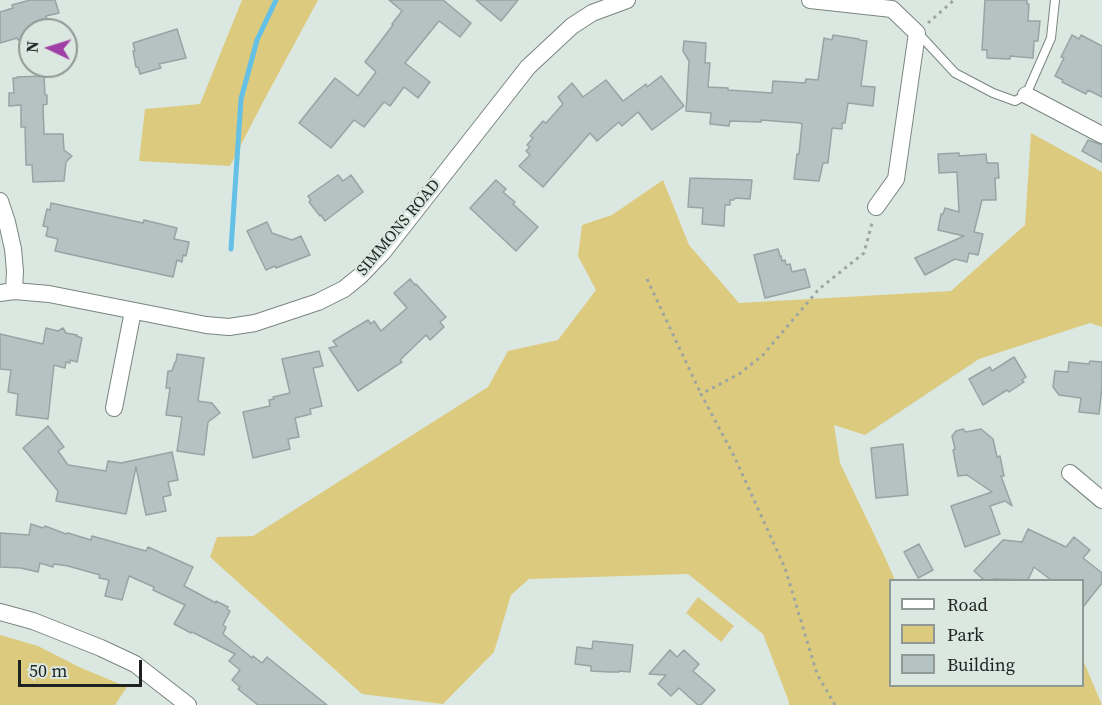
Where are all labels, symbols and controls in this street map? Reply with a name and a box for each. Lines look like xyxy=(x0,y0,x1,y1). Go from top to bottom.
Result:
north arrow xyxy=(18,18,78,78)
text: N xyxy=(21,40,43,53)
street label: SIMMONS ROAD xyxy=(353,176,445,280)
legend xyxy=(889,579,1084,687)
text: Road xyxy=(947,592,988,617)
text: Park xyxy=(947,622,984,647)
scale bar xyxy=(21,648,146,686)
text: Building xyxy=(947,652,1015,677)
text: 50 m xyxy=(29,658,67,683)

